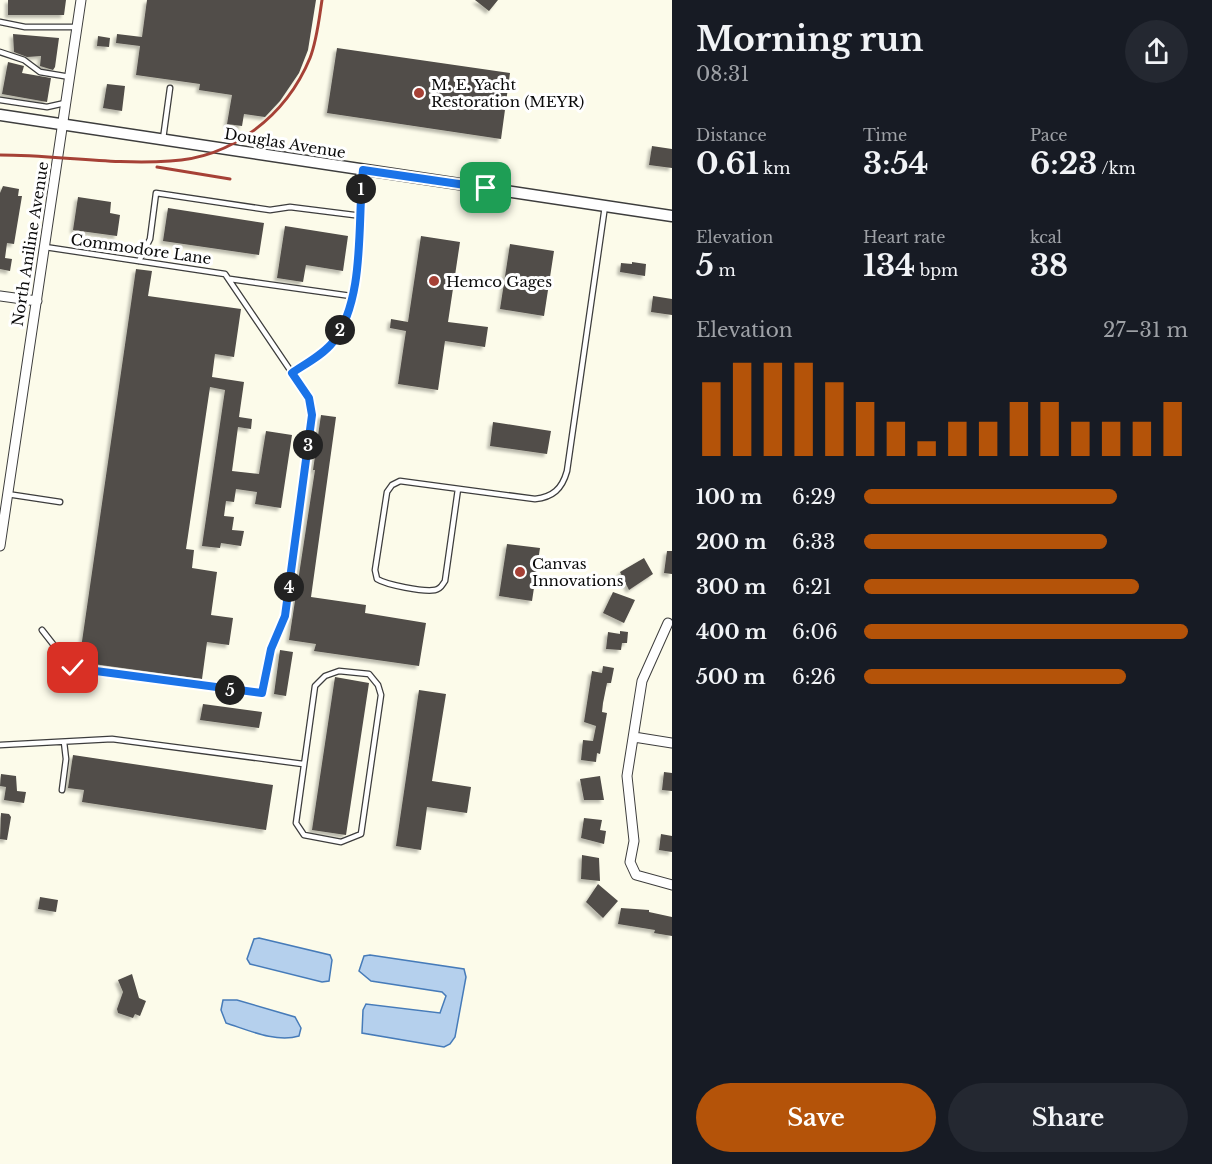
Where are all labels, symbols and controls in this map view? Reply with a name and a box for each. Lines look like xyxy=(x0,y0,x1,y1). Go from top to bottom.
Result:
text: Morning run xyxy=(696,19,924,60)
button: share xyxy=(1125,20,1188,83)
text: 08:31 xyxy=(696,62,749,86)
place label: M. E. Yacht Restoration (MEYR) xyxy=(431,75,584,111)
marker: M. E. Yacht Restoration (MEYR) xyxy=(412,86,426,100)
street label: Douglas Avenue xyxy=(223,124,347,162)
text: Distance xyxy=(696,125,767,145)
text: Time xyxy=(863,125,907,145)
text: Pace xyxy=(1030,125,1067,145)
text: 0.61 xyxy=(696,145,759,182)
text: 3:54 xyxy=(863,145,928,182)
text: 6:23 xyxy=(1030,145,1097,182)
text: km xyxy=(759,158,790,178)
text: /km xyxy=(1097,158,1136,178)
street label: North Aniline Avenue xyxy=(8,160,52,328)
pin xyxy=(460,162,511,213)
icon: arrive xyxy=(469,171,502,204)
pin: 1 xyxy=(346,174,376,204)
text: 1 xyxy=(358,179,364,199)
text: Elevation xyxy=(696,227,773,247)
text: Heart rate xyxy=(863,227,945,247)
text: kcal xyxy=(1030,227,1062,247)
street label: Commodore Lane xyxy=(69,230,213,268)
text: 5 xyxy=(696,247,714,284)
text: 134 xyxy=(863,247,915,284)
text: 38 xyxy=(1030,247,1068,284)
text: m xyxy=(714,260,736,280)
text: bpm xyxy=(915,260,958,280)
place label: Hemco Gages xyxy=(446,272,552,291)
marker: Hemco Gages xyxy=(427,274,441,288)
pin: 2 xyxy=(325,315,355,345)
text: Elevation xyxy=(696,318,793,342)
text: 27–31 m xyxy=(1103,318,1188,342)
text: 2 xyxy=(335,320,345,340)
pin: 3 xyxy=(293,430,323,460)
text: 3 xyxy=(303,435,313,455)
text: 100 m xyxy=(696,485,762,509)
text: 6:29 xyxy=(792,485,836,509)
text: 200 m xyxy=(696,530,767,554)
text: 6:33 xyxy=(792,530,835,554)
place label: Canvas Innovations xyxy=(532,554,624,590)
marker: Canvas Innovations xyxy=(513,565,527,579)
pin: 4 xyxy=(274,572,304,602)
text: 300 m xyxy=(696,575,766,599)
text: 6:21 xyxy=(792,575,832,599)
text: 4 xyxy=(284,577,294,597)
text: 400 m xyxy=(696,620,767,644)
text: 6:06 xyxy=(792,620,838,644)
pin xyxy=(47,642,98,693)
icon: check xyxy=(56,651,89,684)
text: 500 m xyxy=(696,665,766,689)
text: 6:26 xyxy=(792,665,836,689)
pin: 5 xyxy=(215,675,245,705)
text: 5 xyxy=(225,680,235,700)
button: Save xyxy=(696,1083,936,1152)
button: Share xyxy=(948,1083,1188,1152)

